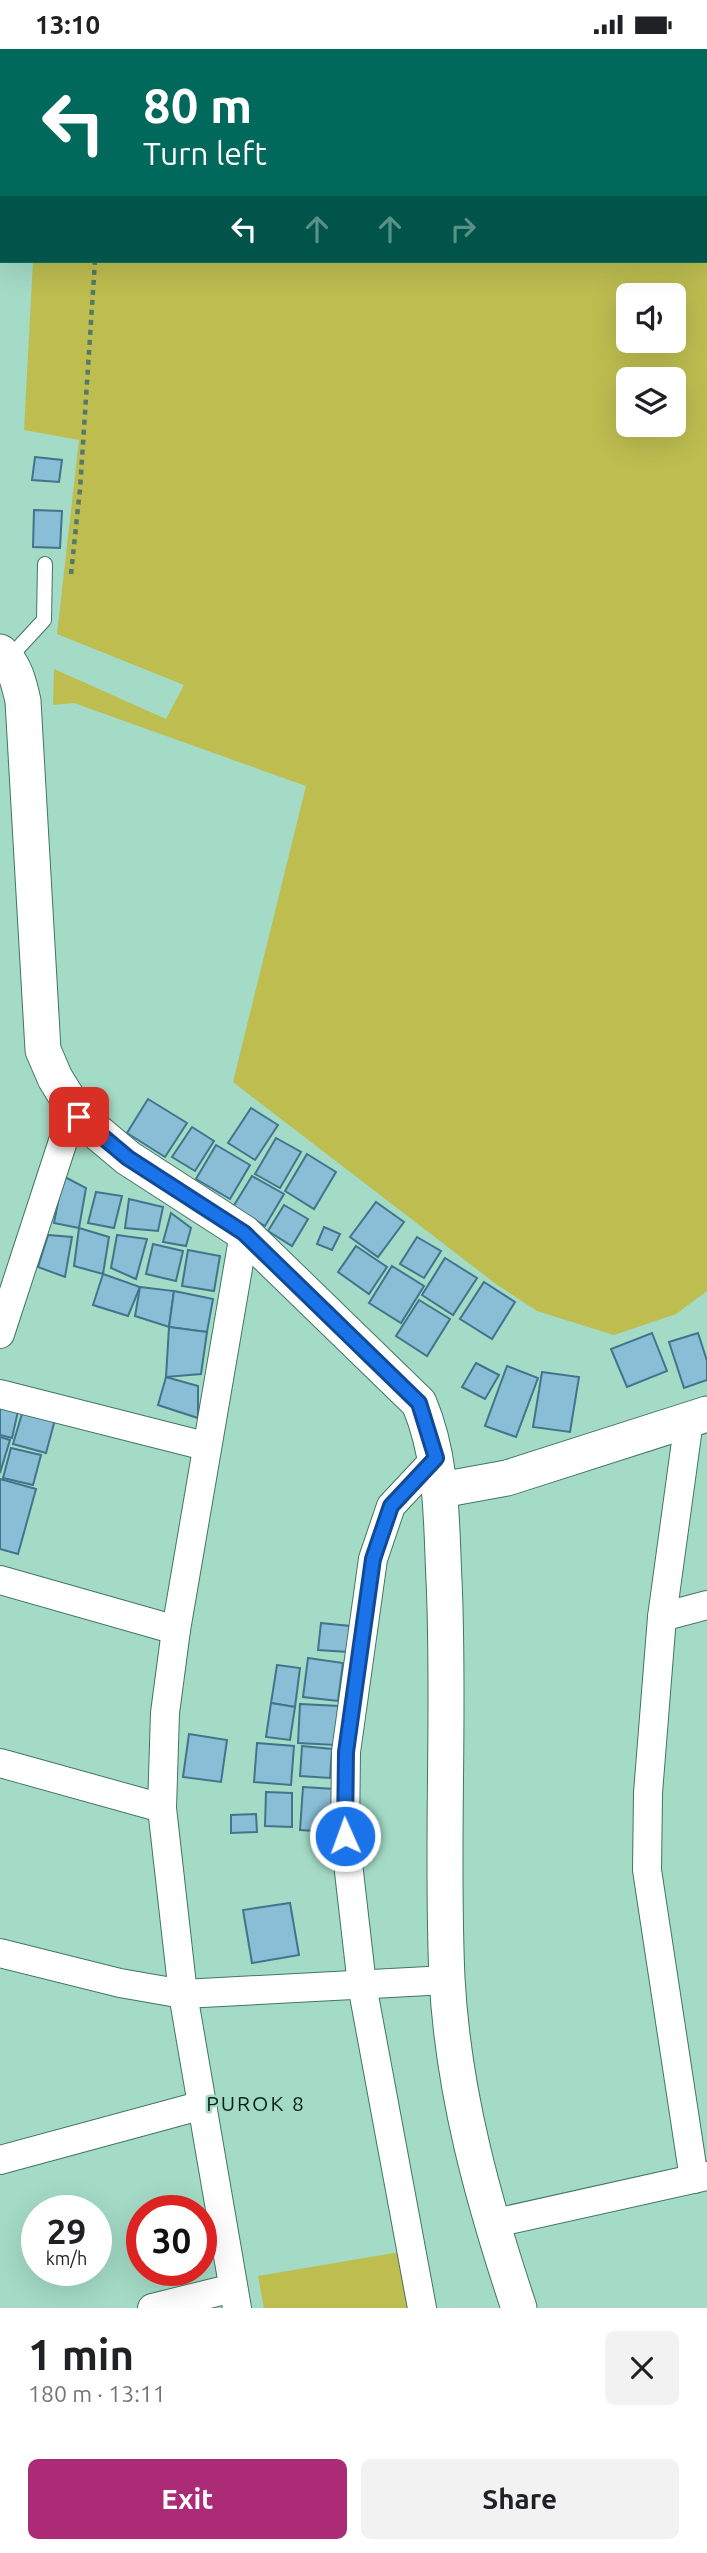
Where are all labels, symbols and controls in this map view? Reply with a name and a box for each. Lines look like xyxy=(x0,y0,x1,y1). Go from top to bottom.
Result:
text: 13:10 xyxy=(35,10,100,39)
icon: left xyxy=(28,77,119,168)
text: 80 m xyxy=(143,77,252,132)
text: Turn left xyxy=(143,135,267,171)
icon: left xyxy=(225,210,263,248)
icon: ahead xyxy=(298,210,336,248)
icon: ahead xyxy=(371,210,409,248)
icon: right xyxy=(444,210,482,248)
map controls xyxy=(616,283,686,437)
button: sound xyxy=(616,283,686,353)
button: layers xyxy=(616,367,686,437)
pin xyxy=(49,1087,109,1147)
icon: arrive xyxy=(60,1098,98,1136)
position arrow xyxy=(308,1799,382,1873)
district label: PUROK 8 xyxy=(206,2091,306,2115)
speed limit sign: 30 xyxy=(126,2195,217,2286)
text: 29 xyxy=(47,2211,86,2251)
text: km/h xyxy=(46,2248,87,2268)
text: 1 min xyxy=(28,2331,134,2378)
button: close xyxy=(605,2331,679,2405)
text: 180 m · 13:11 xyxy=(28,2381,166,2406)
button: Exit xyxy=(28,2459,347,2539)
button: Share xyxy=(361,2459,679,2539)

